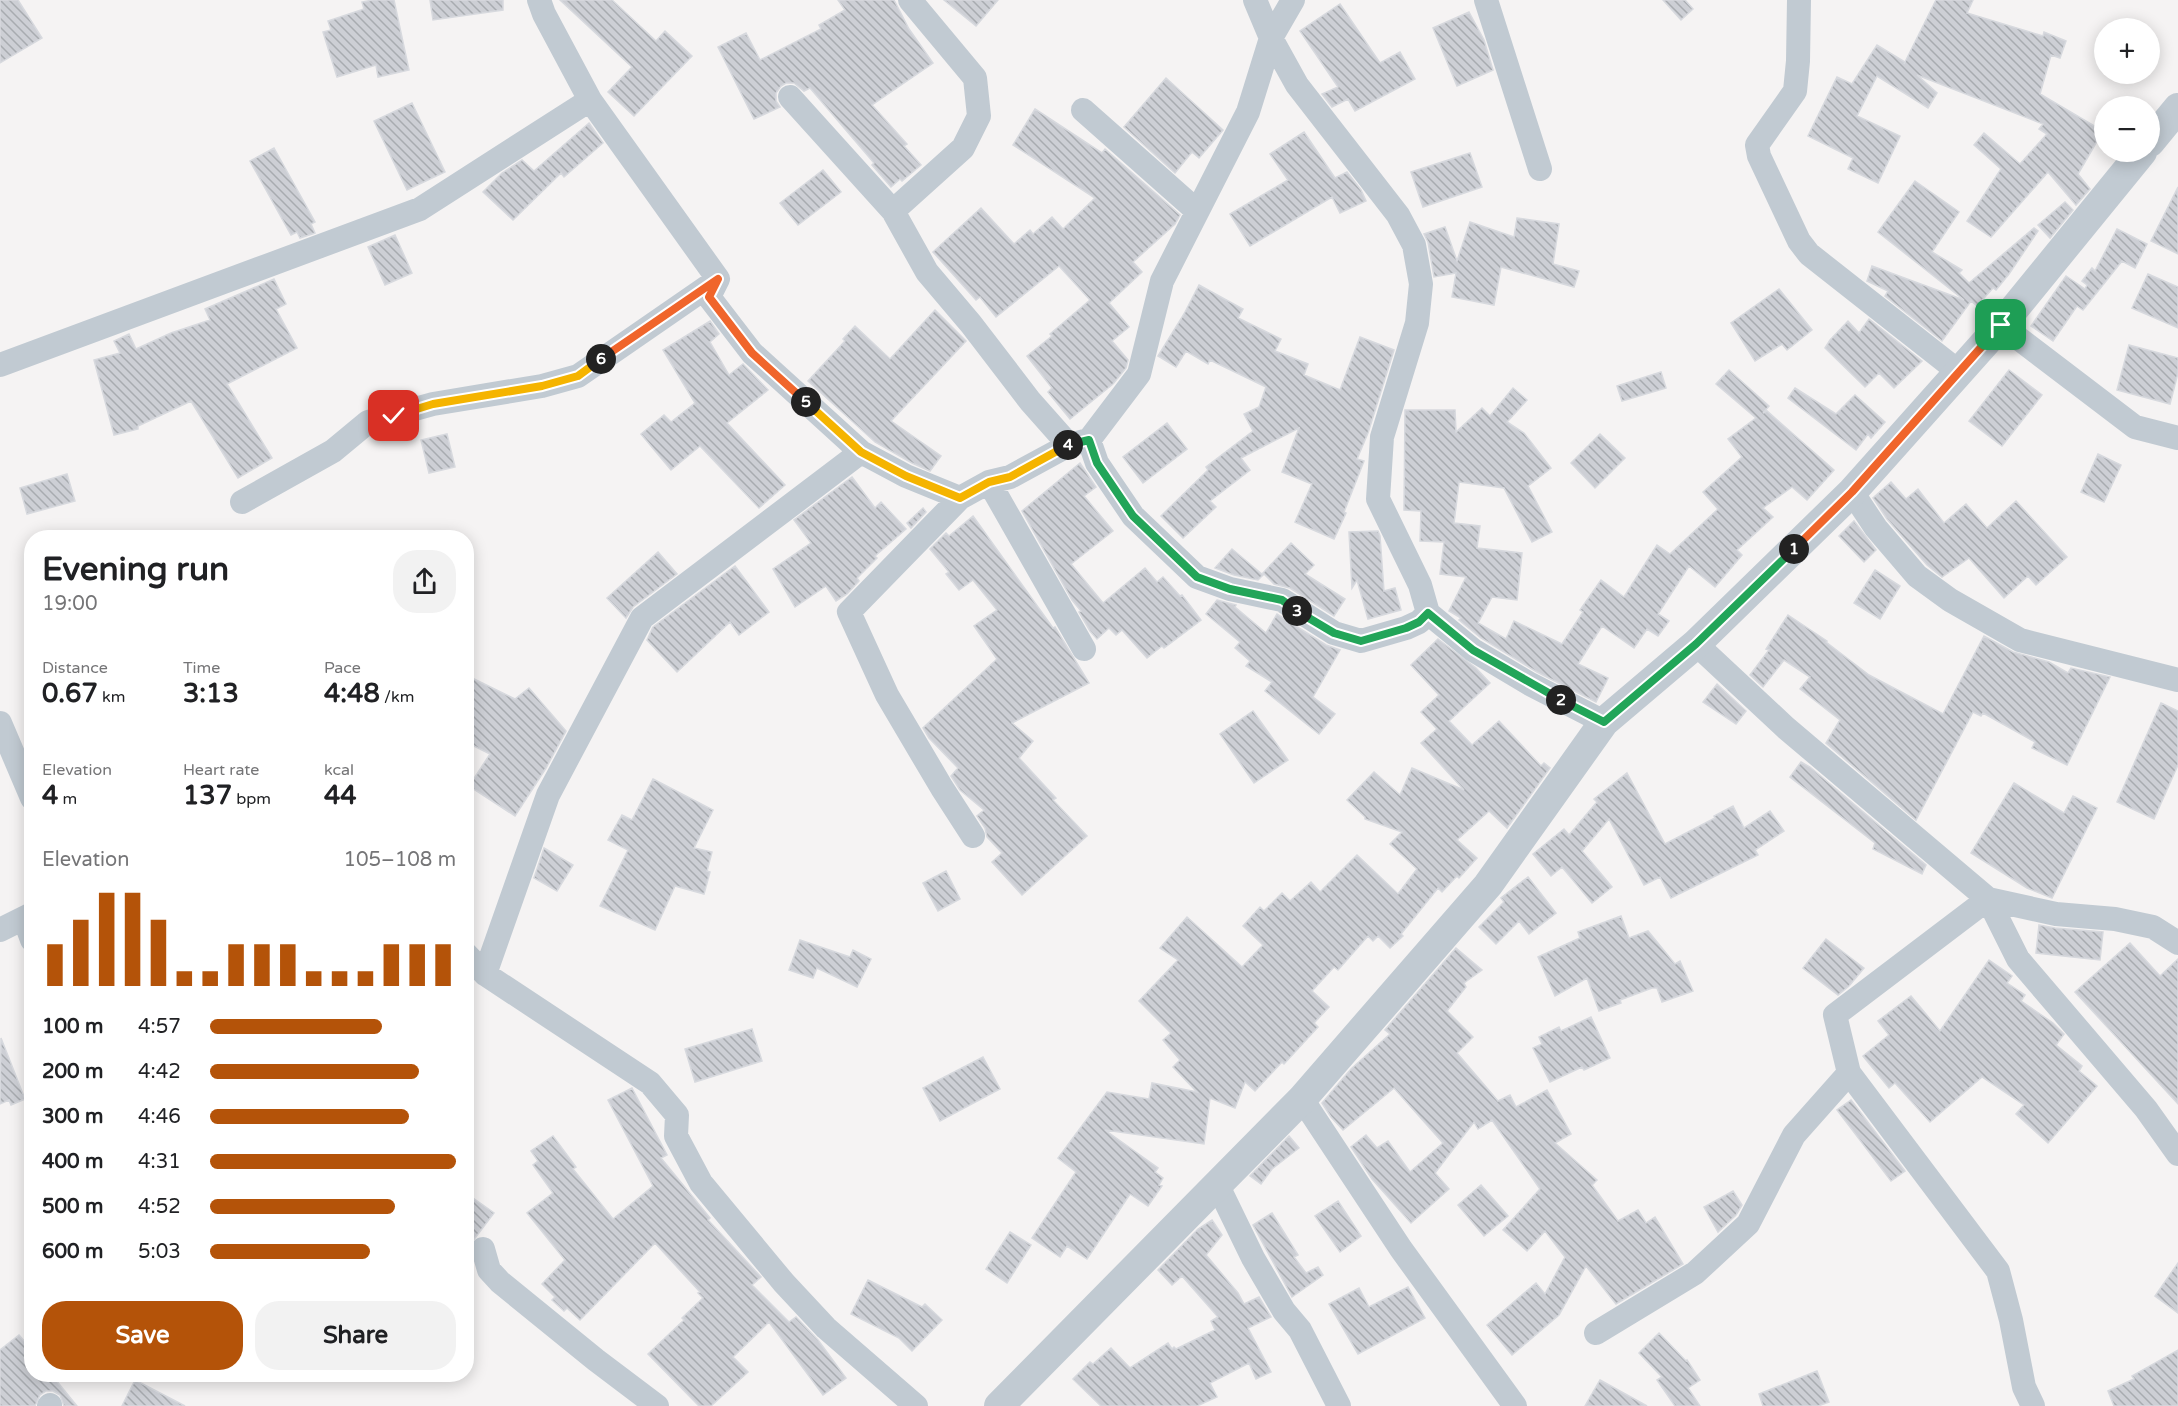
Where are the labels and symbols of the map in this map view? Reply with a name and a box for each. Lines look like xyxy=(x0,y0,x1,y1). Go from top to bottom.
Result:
pin xyxy=(1975,299,2026,350)
pin: 6 xyxy=(586,344,616,374)
pin: 5 xyxy=(791,387,821,417)
pin xyxy=(368,390,419,441)
pin: 4 xyxy=(1053,430,1083,460)
pin: 1 xyxy=(1779,534,1809,564)
pin: 3 xyxy=(1282,596,1312,626)
pin: 2 xyxy=(1546,685,1576,715)

